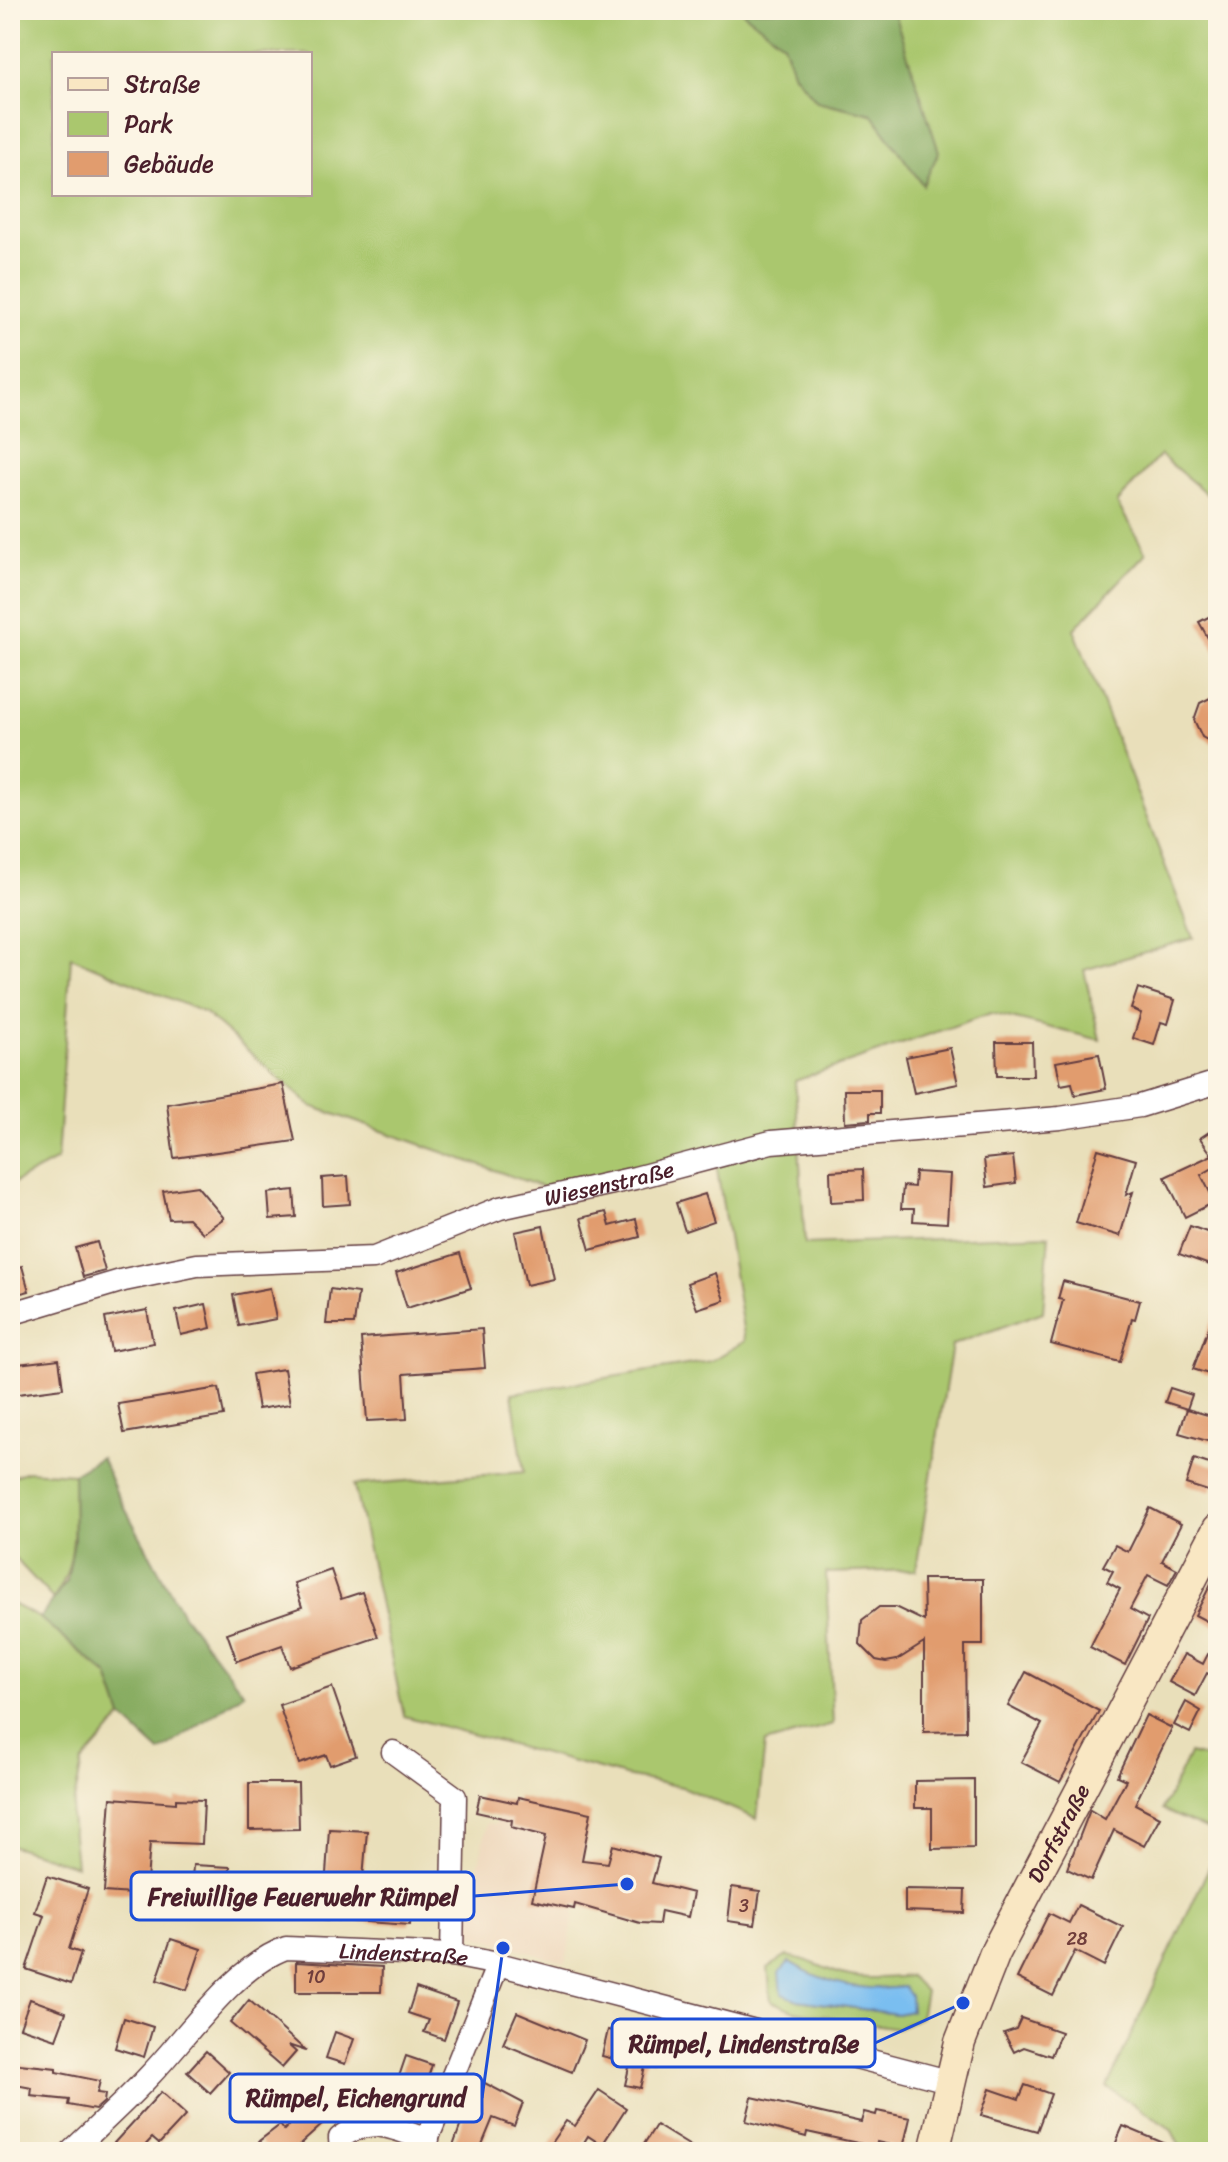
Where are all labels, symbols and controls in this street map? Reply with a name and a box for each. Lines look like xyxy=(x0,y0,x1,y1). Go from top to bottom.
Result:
legend xyxy=(52,52,312,196)
text: Straße xyxy=(124,63,200,105)
text: Park xyxy=(124,103,173,145)
text: Gebäude xyxy=(124,143,214,185)
street label: Wiesenstraße xyxy=(540,1149,678,1217)
street label: Dorfstraße xyxy=(1016,1776,1100,1890)
callout: Freiwillige Feuerwehr Rümpel xyxy=(131,1872,474,1920)
text: Freiwillige Feuerwehr Rümpel xyxy=(147,1876,459,1918)
house number: 3 xyxy=(739,1890,749,1922)
house number: 28 xyxy=(1066,1923,1088,1955)
street label: Lindenstraße xyxy=(338,1931,472,1977)
house number: 10 xyxy=(306,1961,326,1993)
callout: Rümpel, Lindenstraße xyxy=(612,2019,875,2067)
text: Rümpel, Lindenstraße xyxy=(628,2023,860,2065)
callout: Rümpel, Eichengrund xyxy=(230,2074,482,2122)
text: Rümpel, Eichengrund xyxy=(245,2077,468,2119)

